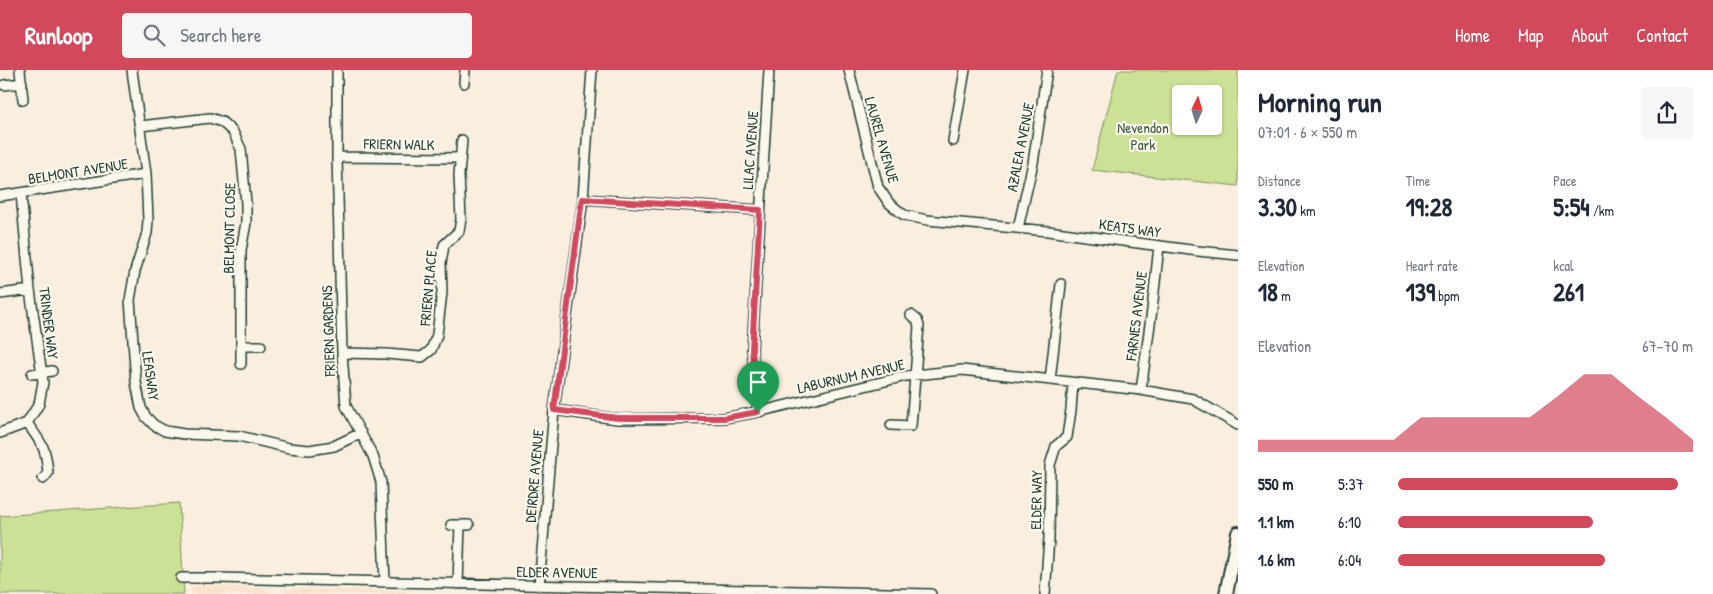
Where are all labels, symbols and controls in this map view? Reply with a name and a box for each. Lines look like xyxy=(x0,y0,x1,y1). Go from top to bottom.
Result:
search box xyxy=(122,13,472,58)
text: Runloop xyxy=(25,19,92,51)
icon: search xyxy=(140,21,168,49)
text: Search here xyxy=(180,22,262,48)
text: Home xyxy=(1455,23,1490,48)
text: Map xyxy=(1518,23,1543,48)
text: About xyxy=(1571,23,1608,48)
text: Contact xyxy=(1636,23,1688,48)
text: Morning run xyxy=(1258,83,1382,121)
north arrow xyxy=(1172,85,1222,135)
map controls xyxy=(1172,85,1222,135)
button: share xyxy=(1641,87,1693,139)
street label: LAUREL AVENUE xyxy=(860,94,904,186)
street label: AZALEA AVENUE xyxy=(1001,100,1039,193)
street label: LILAC AVENUE xyxy=(737,110,763,190)
park label: Nevendon Park xyxy=(1117,117,1169,155)
text: 07:01 · 6 × 550 m xyxy=(1258,121,1357,143)
street label: FRIERN WALK xyxy=(362,133,435,155)
street label: BELMONT AVENUE xyxy=(27,153,130,189)
text: Distance xyxy=(1258,171,1301,190)
text: Time xyxy=(1406,171,1430,190)
text: Pace xyxy=(1553,171,1577,190)
street label: BELMONT CLOSE xyxy=(218,182,240,274)
text: 3.30 xyxy=(1258,190,1297,224)
text: 19:28 xyxy=(1406,190,1452,224)
text: 5:54 xyxy=(1553,190,1590,224)
text: km xyxy=(1297,201,1316,220)
text: /km xyxy=(1590,201,1614,220)
street label: KEATS WAY xyxy=(1098,213,1163,243)
street label: FRIERN PLACE xyxy=(414,249,442,328)
text: Elevation xyxy=(1258,256,1305,275)
text: Heart rate xyxy=(1406,256,1458,275)
text: kcal xyxy=(1553,256,1574,275)
street label: FARNES AVENUE xyxy=(1120,270,1152,363)
text: 18 xyxy=(1258,275,1278,309)
text: 139 xyxy=(1406,275,1435,309)
text: 261 xyxy=(1553,275,1584,309)
street label: FRIERN GARDENS xyxy=(316,285,340,378)
street label: TRINDER WAY xyxy=(34,286,64,361)
text: m xyxy=(1278,286,1291,305)
text: bpm xyxy=(1435,286,1460,305)
text: Elevation xyxy=(1258,335,1311,357)
text: 67–70 m xyxy=(1642,335,1693,357)
street label: LEASWAY xyxy=(137,350,165,402)
street label: LABURNUM AVENUE xyxy=(795,353,907,399)
pin xyxy=(737,361,779,412)
icon: arrive xyxy=(744,368,772,396)
street label: DEIRDRE AVENUE xyxy=(519,428,549,523)
street label: ELDER WAY xyxy=(1025,470,1047,530)
text: 550 m xyxy=(1258,473,1293,495)
text: 5:37 xyxy=(1338,473,1364,495)
text: 1.1 km xyxy=(1258,511,1294,533)
text: 6:10 xyxy=(1338,511,1361,533)
text: 1.6 km xyxy=(1258,549,1295,571)
text: 6:04 xyxy=(1338,549,1361,571)
street label: ELDER AVENUE xyxy=(516,561,598,583)

